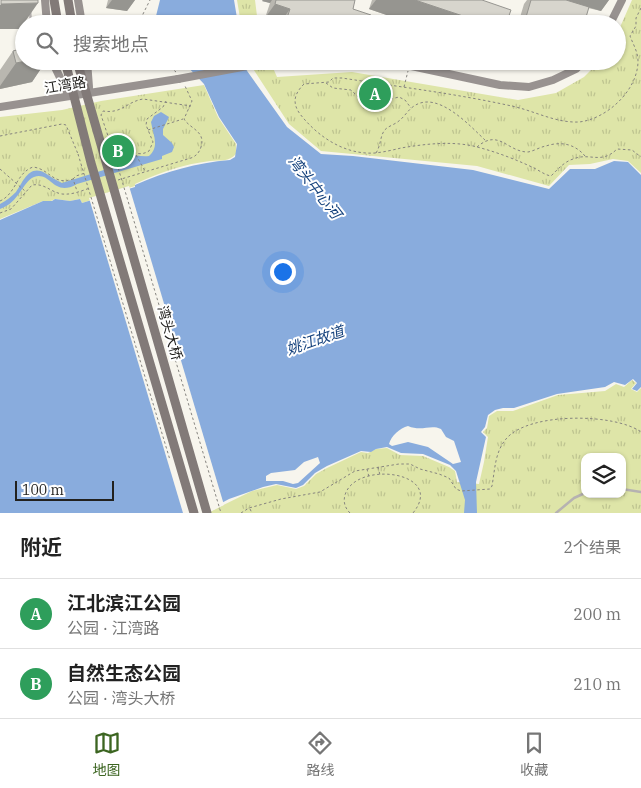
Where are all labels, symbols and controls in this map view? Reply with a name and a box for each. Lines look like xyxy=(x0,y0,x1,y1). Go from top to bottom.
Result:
search box xyxy=(15,15,626,70)
icon: search xyxy=(33,29,61,57)
text: 搜索地点 xyxy=(73,32,149,56)
street label: 江湾路 xyxy=(43,73,87,97)
pin: A xyxy=(359,75,391,113)
pin: B xyxy=(102,132,134,170)
water label: 湾头中心河 xyxy=(284,152,347,225)
your location xyxy=(270,259,296,285)
street label: 湾头大桥 xyxy=(154,304,186,362)
water label: 姚江故道 xyxy=(284,321,348,359)
map controls xyxy=(581,453,626,498)
button: layers xyxy=(581,453,626,498)
scale bar xyxy=(15,478,114,501)
text: 100 m xyxy=(22,481,64,499)
text: 附近 xyxy=(20,533,62,561)
text: 2个结果 xyxy=(563,537,621,557)
text: 江北滨江公园 xyxy=(67,591,181,615)
text: A xyxy=(30,604,42,624)
text: 200 m xyxy=(573,604,621,624)
text: 公园 · 江湾路 xyxy=(67,618,160,638)
text: 自然生态公园 xyxy=(67,661,181,685)
text: B xyxy=(30,674,42,694)
text: 210 m xyxy=(573,674,621,694)
text: 公园 · 湾头大桥 xyxy=(67,688,176,708)
tab: 地图 xyxy=(93,729,121,779)
tab: 路线 xyxy=(306,729,334,779)
tab: 收藏 xyxy=(520,729,548,779)

